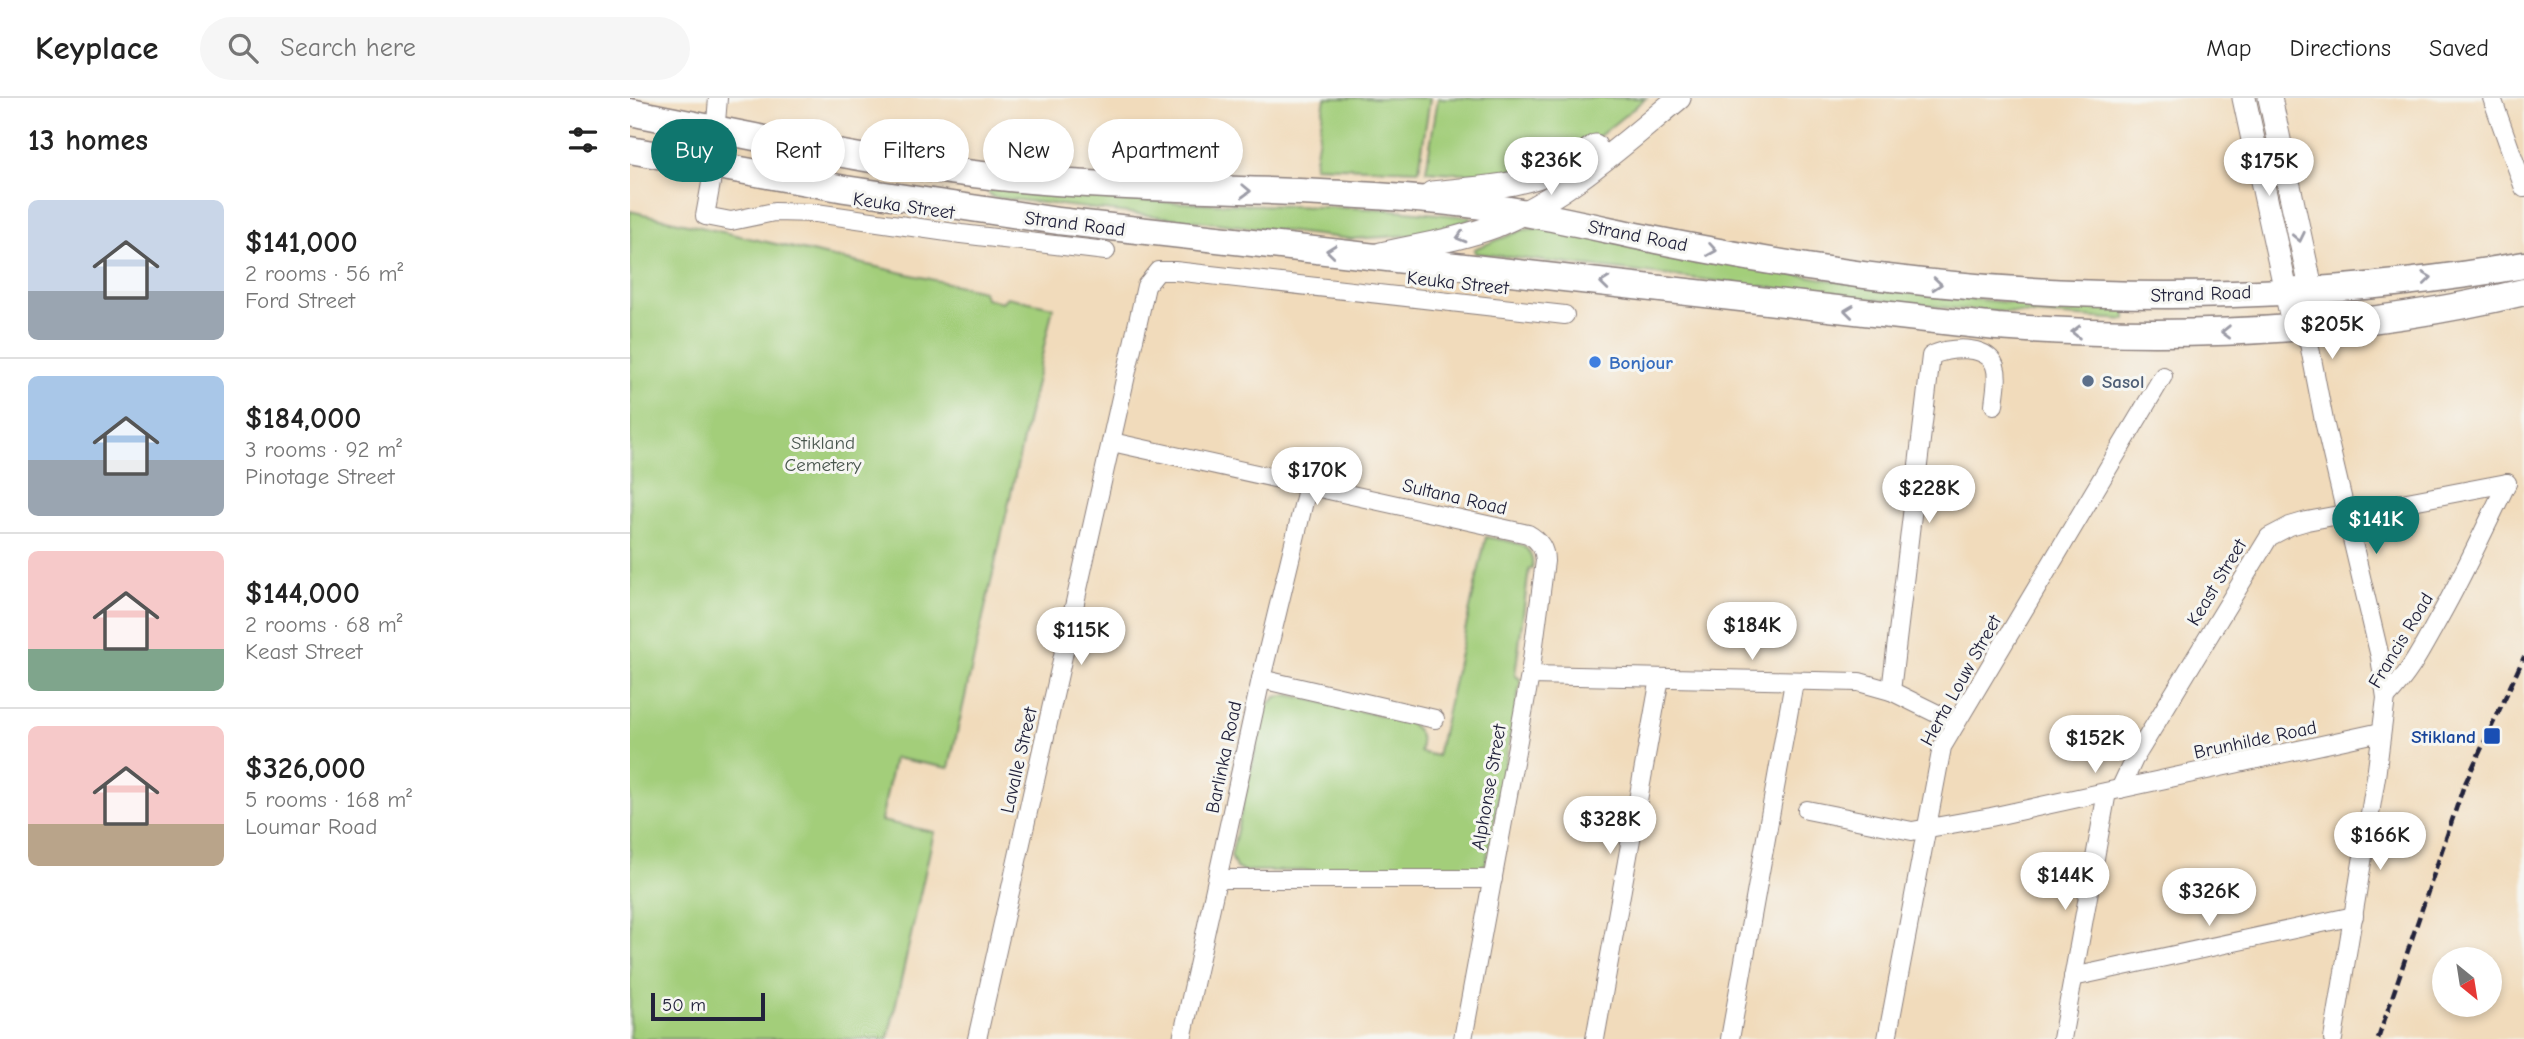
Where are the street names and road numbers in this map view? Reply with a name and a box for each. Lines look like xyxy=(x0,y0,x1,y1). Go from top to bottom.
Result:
street label: Keuka Street xyxy=(852,188,957,224)
street label: Strand Road xyxy=(1023,207,1126,241)
street label: Strand Road xyxy=(1586,216,1689,256)
street label: Keuka Street xyxy=(1406,267,1511,299)
street label: Strand Road xyxy=(2150,281,2252,307)
street label: Sultana Road xyxy=(1400,474,1509,520)
street label: Keast Street xyxy=(2182,535,2252,630)
street label: Francis Road xyxy=(2364,589,2438,692)
street label: Herta Louw Street xyxy=(1916,611,2006,750)
street label: Barlinka Road xyxy=(1201,699,1247,815)
street label: Lavalle Street xyxy=(996,705,1042,815)
street label: Brunhilde Road xyxy=(2192,716,2319,764)
street label: Alphonse Street xyxy=(1467,722,1511,852)

